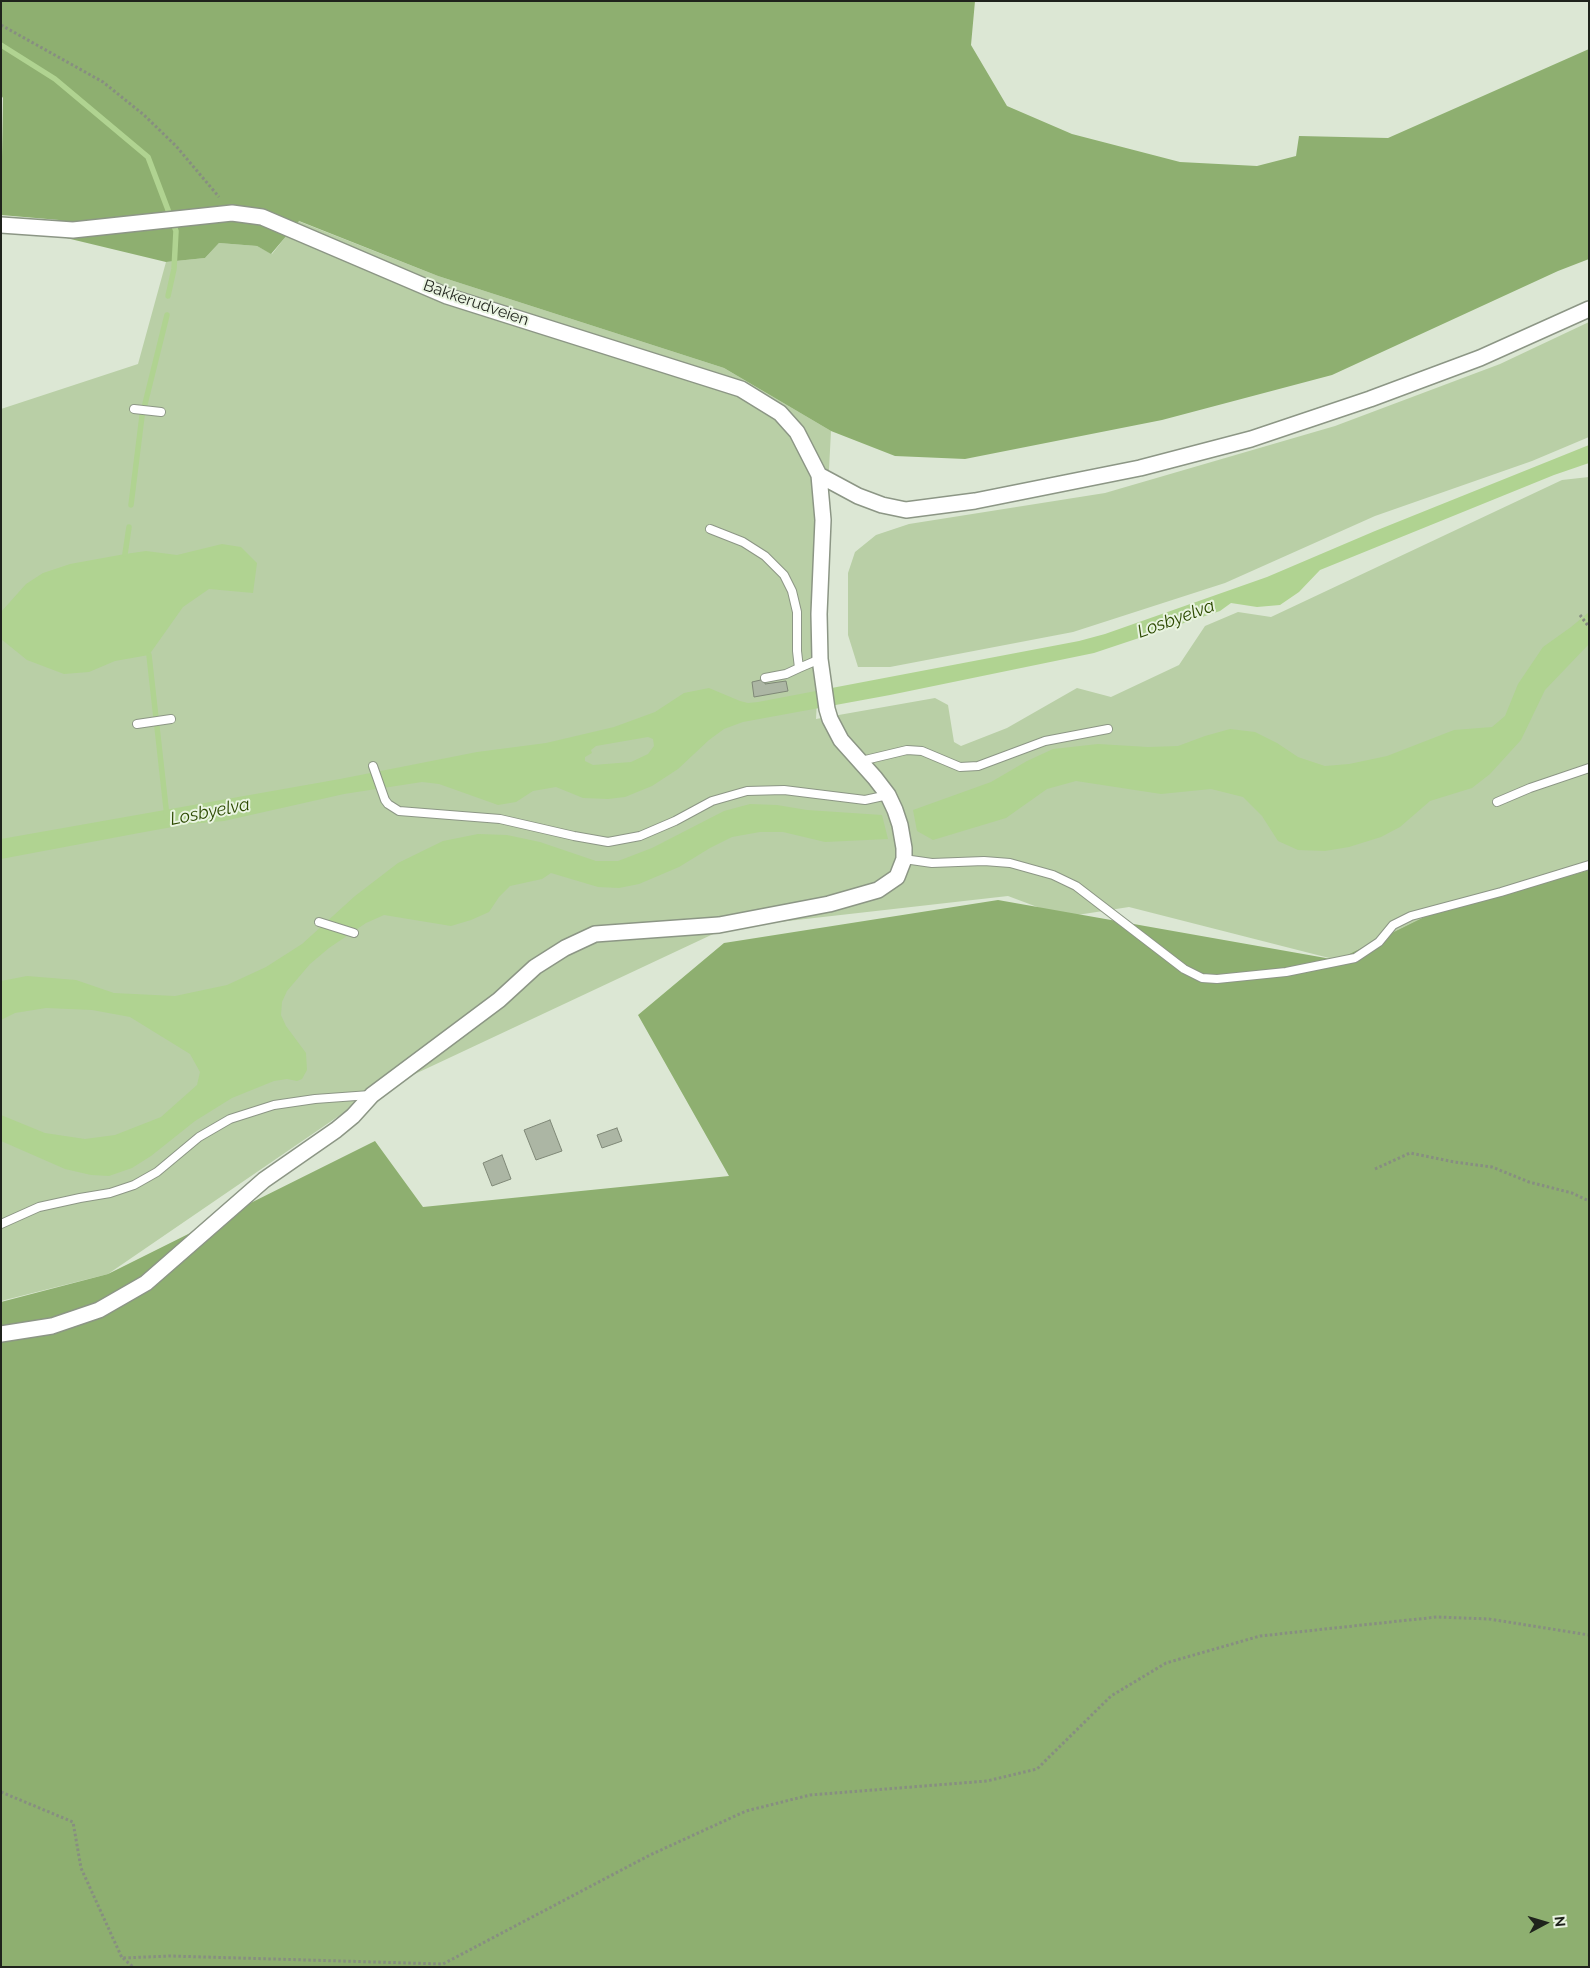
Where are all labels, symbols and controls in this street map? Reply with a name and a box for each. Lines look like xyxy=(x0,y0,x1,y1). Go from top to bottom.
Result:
street label: Bakkerudveien xyxy=(421,276,531,330)
water label: Losbyelva xyxy=(1134,595,1218,643)
water label: Losbyelva xyxy=(168,794,252,830)
north arrow xyxy=(1520,1898,1570,1948)
text: N xyxy=(1551,1915,1568,1928)

